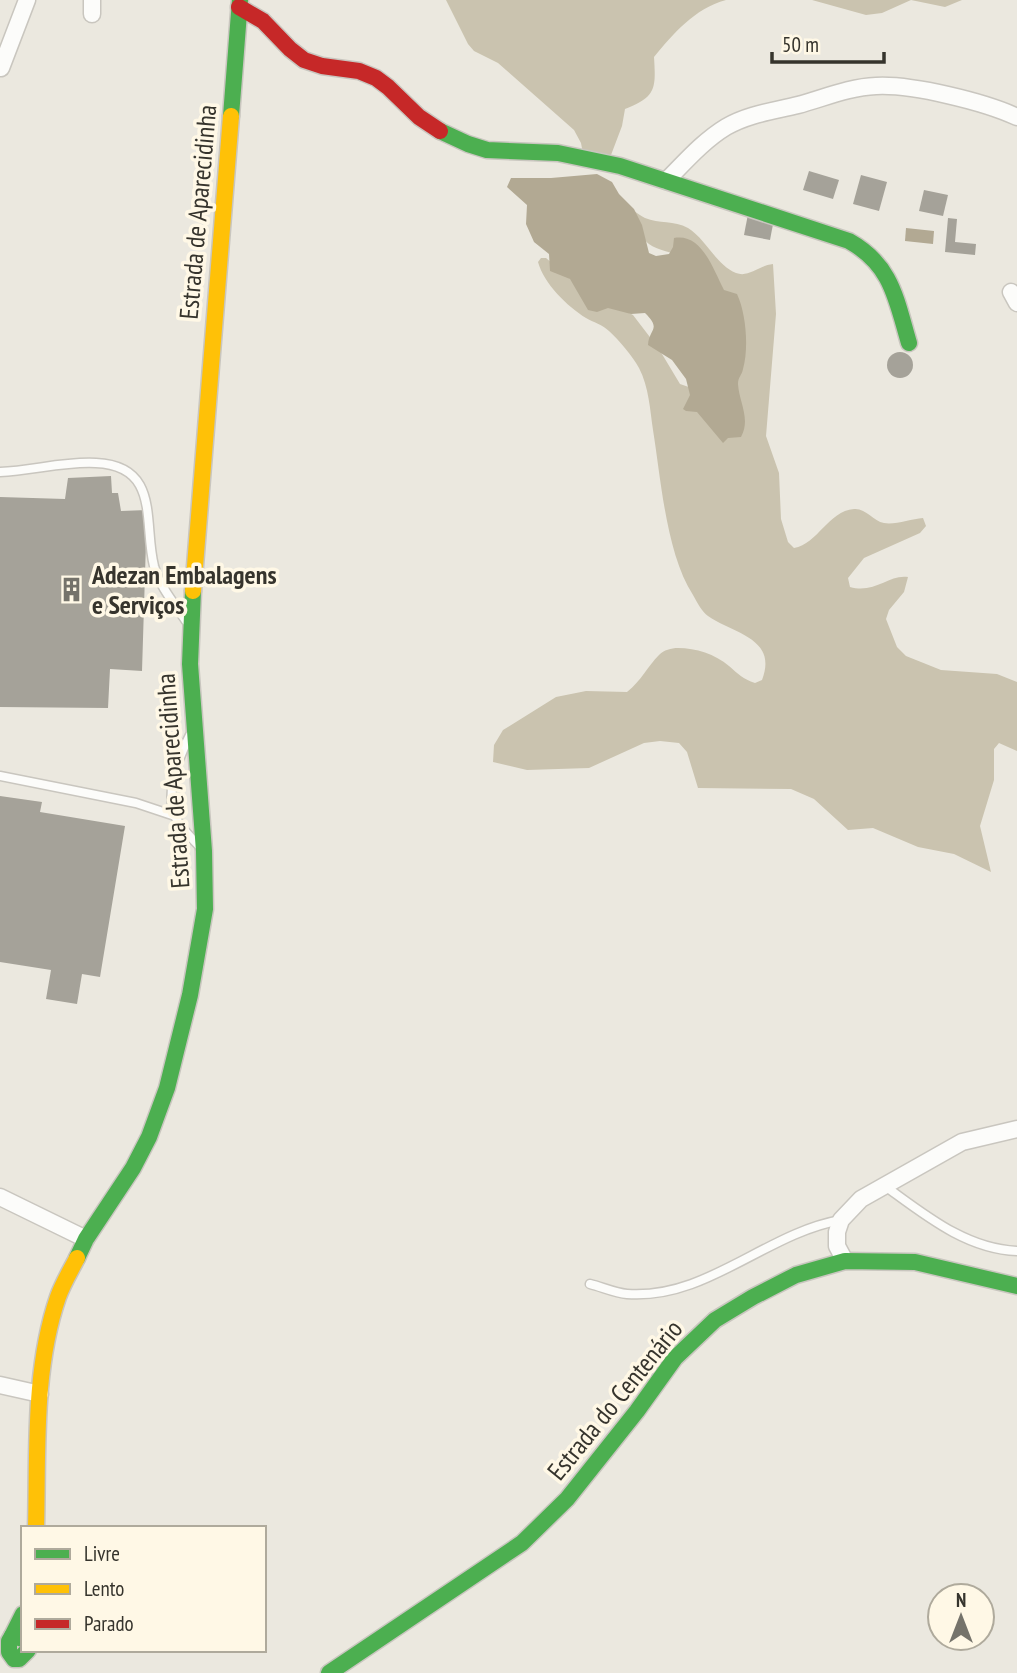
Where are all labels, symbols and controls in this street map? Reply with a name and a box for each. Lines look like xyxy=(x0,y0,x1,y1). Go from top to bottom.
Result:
scale bar xyxy=(772,21,884,65)
text: 50 m xyxy=(782,31,819,58)
street label: Estrada de Aparecidinha xyxy=(172,103,223,321)
place label: Adezan Embalagens e Serviços xyxy=(91,558,277,621)
building icon: Adezan Embalagens e Serviços xyxy=(58,576,86,604)
street label: Estrada de Aparecidinha xyxy=(149,672,196,890)
street label: Estrada do Centenário xyxy=(540,1313,689,1486)
legend xyxy=(21,1526,266,1652)
text: Livre xyxy=(84,1540,120,1567)
text: Lento xyxy=(84,1575,124,1602)
north arrow xyxy=(926,1582,996,1652)
text: N xyxy=(956,1588,966,1612)
text: Parado xyxy=(84,1610,134,1637)

